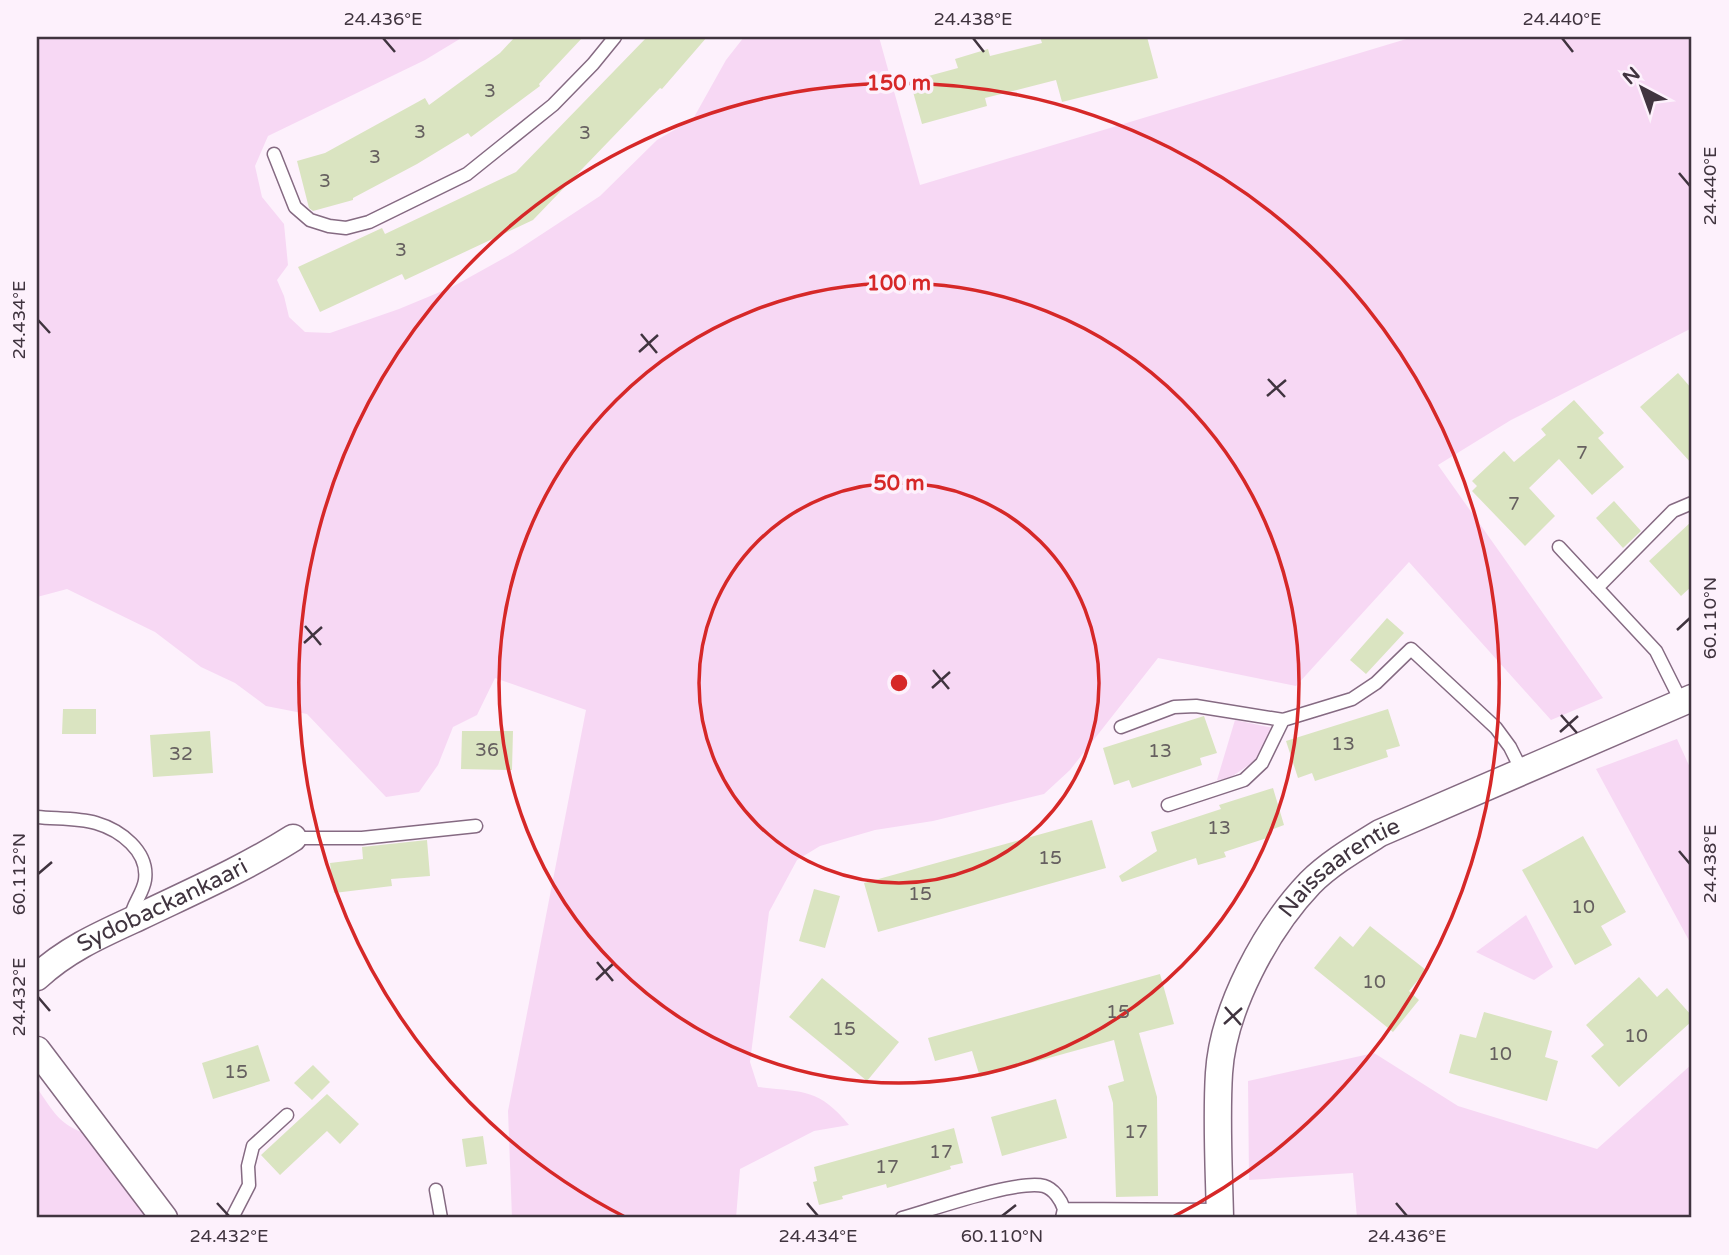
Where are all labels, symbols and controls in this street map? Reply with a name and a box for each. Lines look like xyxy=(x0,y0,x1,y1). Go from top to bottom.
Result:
text: 24.436°E xyxy=(344,8,422,30)
text: 24.438°E xyxy=(933,8,1013,30)
text: 24.440°E xyxy=(1522,8,1602,30)
north arrow xyxy=(1606,52,1676,122)
text: N xyxy=(1619,63,1644,89)
text: 150 m xyxy=(867,71,931,96)
house number: 3 xyxy=(484,80,496,102)
house number: 3 xyxy=(414,121,426,143)
house number: 3 xyxy=(579,122,591,144)
house number: 3 xyxy=(369,146,381,168)
text: 24.440°E xyxy=(1699,146,1721,226)
house number: 3 xyxy=(319,170,331,192)
house number: 3 xyxy=(395,239,407,261)
text: 100 m xyxy=(867,271,931,296)
text: 24.434°E xyxy=(8,280,30,360)
house number: 7 xyxy=(1576,442,1588,464)
text: 50 m xyxy=(873,471,925,496)
house number: 7 xyxy=(1508,493,1520,515)
text: 60.110°N xyxy=(1699,577,1721,659)
centre of rings xyxy=(887,671,911,695)
house number: 13 xyxy=(1331,733,1355,755)
house number: 36 xyxy=(475,739,499,761)
house number: 13 xyxy=(1148,740,1172,762)
house number: 32 xyxy=(169,743,193,765)
street label: Naissaarentie xyxy=(1273,812,1404,923)
house number: 13 xyxy=(1207,817,1231,839)
text: 24.438°E xyxy=(1699,824,1721,904)
text: 60.112°N xyxy=(8,833,30,915)
house number: 15 xyxy=(1038,847,1062,869)
street label: Sydobackankaari xyxy=(72,853,253,959)
house number: 15 xyxy=(908,883,932,905)
house number: 10 xyxy=(1571,896,1595,918)
text: 24.432°E xyxy=(8,957,30,1037)
house number: 10 xyxy=(1362,971,1386,993)
house number: 15 xyxy=(1106,1001,1130,1023)
house number: 15 xyxy=(832,1018,856,1040)
house number: 10 xyxy=(1624,1025,1648,1047)
house number: 10 xyxy=(1488,1043,1512,1065)
house number: 15 xyxy=(224,1061,248,1083)
house number: 17 xyxy=(1124,1121,1148,1143)
house number: 17 xyxy=(929,1141,953,1163)
house number: 17 xyxy=(875,1156,899,1178)
text: 24.432°E xyxy=(189,1225,269,1247)
text: 24.434°E xyxy=(778,1225,858,1247)
text: 60.110°N xyxy=(961,1225,1043,1247)
text: 24.436°E xyxy=(1368,1225,1446,1247)

